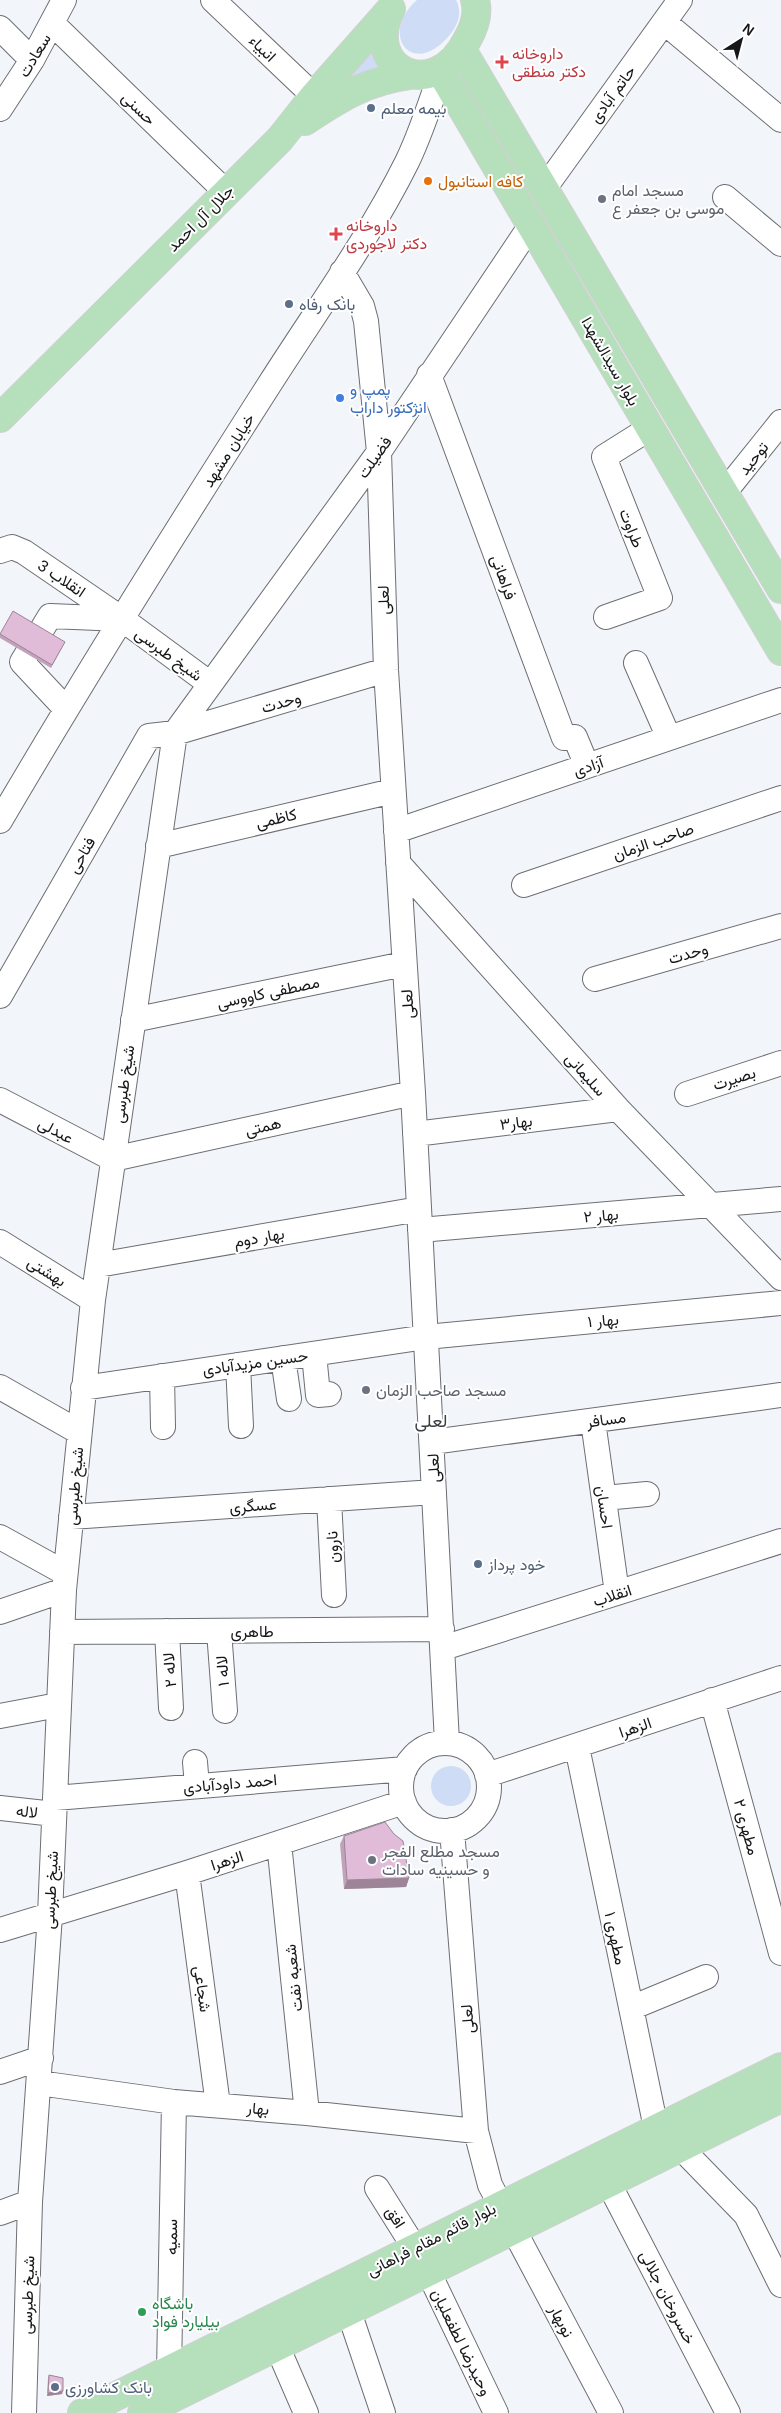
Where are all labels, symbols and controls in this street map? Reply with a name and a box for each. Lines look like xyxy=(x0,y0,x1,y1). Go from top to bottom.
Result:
north arrow xyxy=(716,15,766,65)
text: N xyxy=(740,20,757,39)
street label: سعادت xyxy=(15,30,54,80)
street label: انبیاء xyxy=(245,32,279,66)
place label: داروخانه دکتر منطقی xyxy=(512,45,586,82)
marker: داروخانه دکتر منطقی xyxy=(496,56,508,68)
street label: حاتم آبادی xyxy=(586,62,640,127)
street label: حسنی xyxy=(117,88,159,130)
place label: بیمه معلم xyxy=(381,100,446,119)
marker: بیمه معلم xyxy=(365,102,377,114)
place label: کافه استانبول xyxy=(438,173,523,192)
marker: کافه استانبول xyxy=(422,175,434,187)
street label: جلال آل احمد xyxy=(164,182,238,256)
place label: مسجد امام موسی بن جعفر ع xyxy=(612,182,724,220)
marker: مسجد امام موسی بن جعفر ع xyxy=(596,193,608,205)
place label: داروخانه دکتر لاجوردی xyxy=(346,217,427,254)
marker: داروخانه دکتر لاجوردی xyxy=(330,228,342,240)
place label: بانک رفاه xyxy=(299,296,355,315)
marker: بانک رفاه xyxy=(283,298,295,310)
street label: بلوار سیدالشهدا xyxy=(577,314,643,410)
place label: پمپ و انژکتور داراب xyxy=(350,381,427,418)
marker: پمپ و انژکتور داراب xyxy=(334,392,346,404)
street label: خیابان مشهد xyxy=(199,410,260,491)
street label: فضیلت xyxy=(354,433,396,482)
street label: توحید xyxy=(735,438,773,479)
street label: طراوت xyxy=(614,506,647,551)
street label: فراهانی xyxy=(486,552,519,603)
street label: انقلاب 3 xyxy=(34,556,89,601)
street label: لعلی xyxy=(374,585,395,615)
street label: شیخ طبرسی xyxy=(130,624,206,687)
street label: وحدت xyxy=(259,689,303,718)
street label: آزادی xyxy=(571,753,607,781)
street label: کاظمی xyxy=(254,806,299,833)
street label: صاحب الزمان xyxy=(610,820,696,865)
street label: فتاحی xyxy=(64,834,100,877)
street label: وحدت xyxy=(666,940,710,969)
street label: مصطفی کاووسی xyxy=(215,973,321,1014)
street label: لعلی xyxy=(398,989,419,1019)
street label: شیخ طبرسی xyxy=(110,1044,140,1125)
street label: سلیمانی xyxy=(560,1049,609,1101)
street label: بصیرت xyxy=(711,1064,758,1095)
street label: بهار۳ xyxy=(499,1112,534,1135)
street label: عبدلی xyxy=(34,1114,76,1148)
street label: همتی xyxy=(243,1114,283,1141)
street label: بهار ۲ xyxy=(583,1205,619,1227)
street label: بهار دوم xyxy=(232,1225,286,1252)
street label: بهشتی xyxy=(23,1253,69,1292)
street label: بهار ۱ xyxy=(587,1311,620,1332)
street label: حسین مزیدآبادی xyxy=(201,1347,309,1380)
place label: مسجد صاحب الزمان xyxy=(376,1382,506,1401)
marker: مسجد صاحب الزمان xyxy=(360,1384,372,1396)
street label: مسافر xyxy=(584,1408,627,1433)
district label: لعلی xyxy=(415,1411,447,1432)
street label: شیخ طبرسی xyxy=(63,1446,89,1526)
street label: لعلی xyxy=(424,1453,445,1483)
street label: احسان xyxy=(592,1485,616,1530)
street label: عسگری xyxy=(229,1495,277,1518)
street label: نارون xyxy=(323,1530,344,1563)
place label: خود پرداز xyxy=(487,1556,546,1576)
marker: خود پرداز xyxy=(472,1558,484,1570)
street label: انقلاب xyxy=(591,1581,634,1611)
street label: طاهری xyxy=(230,1623,274,1642)
street label: لاله ۲ xyxy=(160,1652,179,1688)
street label: لاله ۱ xyxy=(213,1655,232,1687)
street label: الزهرا xyxy=(617,1714,654,1743)
street label: احمد داودآبادی xyxy=(182,1771,278,1798)
street label: مطهری ۲ xyxy=(729,1797,762,1858)
street label: لاله xyxy=(15,1802,39,1821)
place label: مسجد مطلع الفجر و حسینیه سادات xyxy=(381,1843,500,1880)
street label: الزهرا xyxy=(209,1847,246,1876)
street label: شیخ طبرسی xyxy=(40,1850,64,1930)
marker: مسجد مطلع الفجر و حسینیه سادات xyxy=(366,1854,378,1866)
street label: مطهری ۱ xyxy=(600,1910,629,1967)
street label: شعبه نفت xyxy=(282,1943,306,2012)
street label: شجاعی xyxy=(189,1965,214,2014)
street label: لعلی xyxy=(458,2003,479,2034)
street label: بهار xyxy=(245,2099,270,2120)
street label: بلوار قائم مقام فراهانی xyxy=(364,2200,499,2281)
street label: افق xyxy=(381,2203,409,2232)
street label: سمیه xyxy=(163,2219,181,2255)
street label: خسروخان جلالی xyxy=(635,2248,699,2348)
street label: شیخ طبرسی xyxy=(18,2255,40,2335)
street label: وحیدرضا لطفعلیان xyxy=(427,2286,495,2399)
place label: باشگاه بیلیارد فواد xyxy=(152,2295,220,2332)
street label: نوبهار xyxy=(544,2301,577,2341)
marker: باشگاه بیلیارد فواد xyxy=(136,2306,148,2318)
place label: بانک کشاورزی xyxy=(65,2379,152,2398)
marker: بانک کشاورزی xyxy=(49,2381,61,2393)

